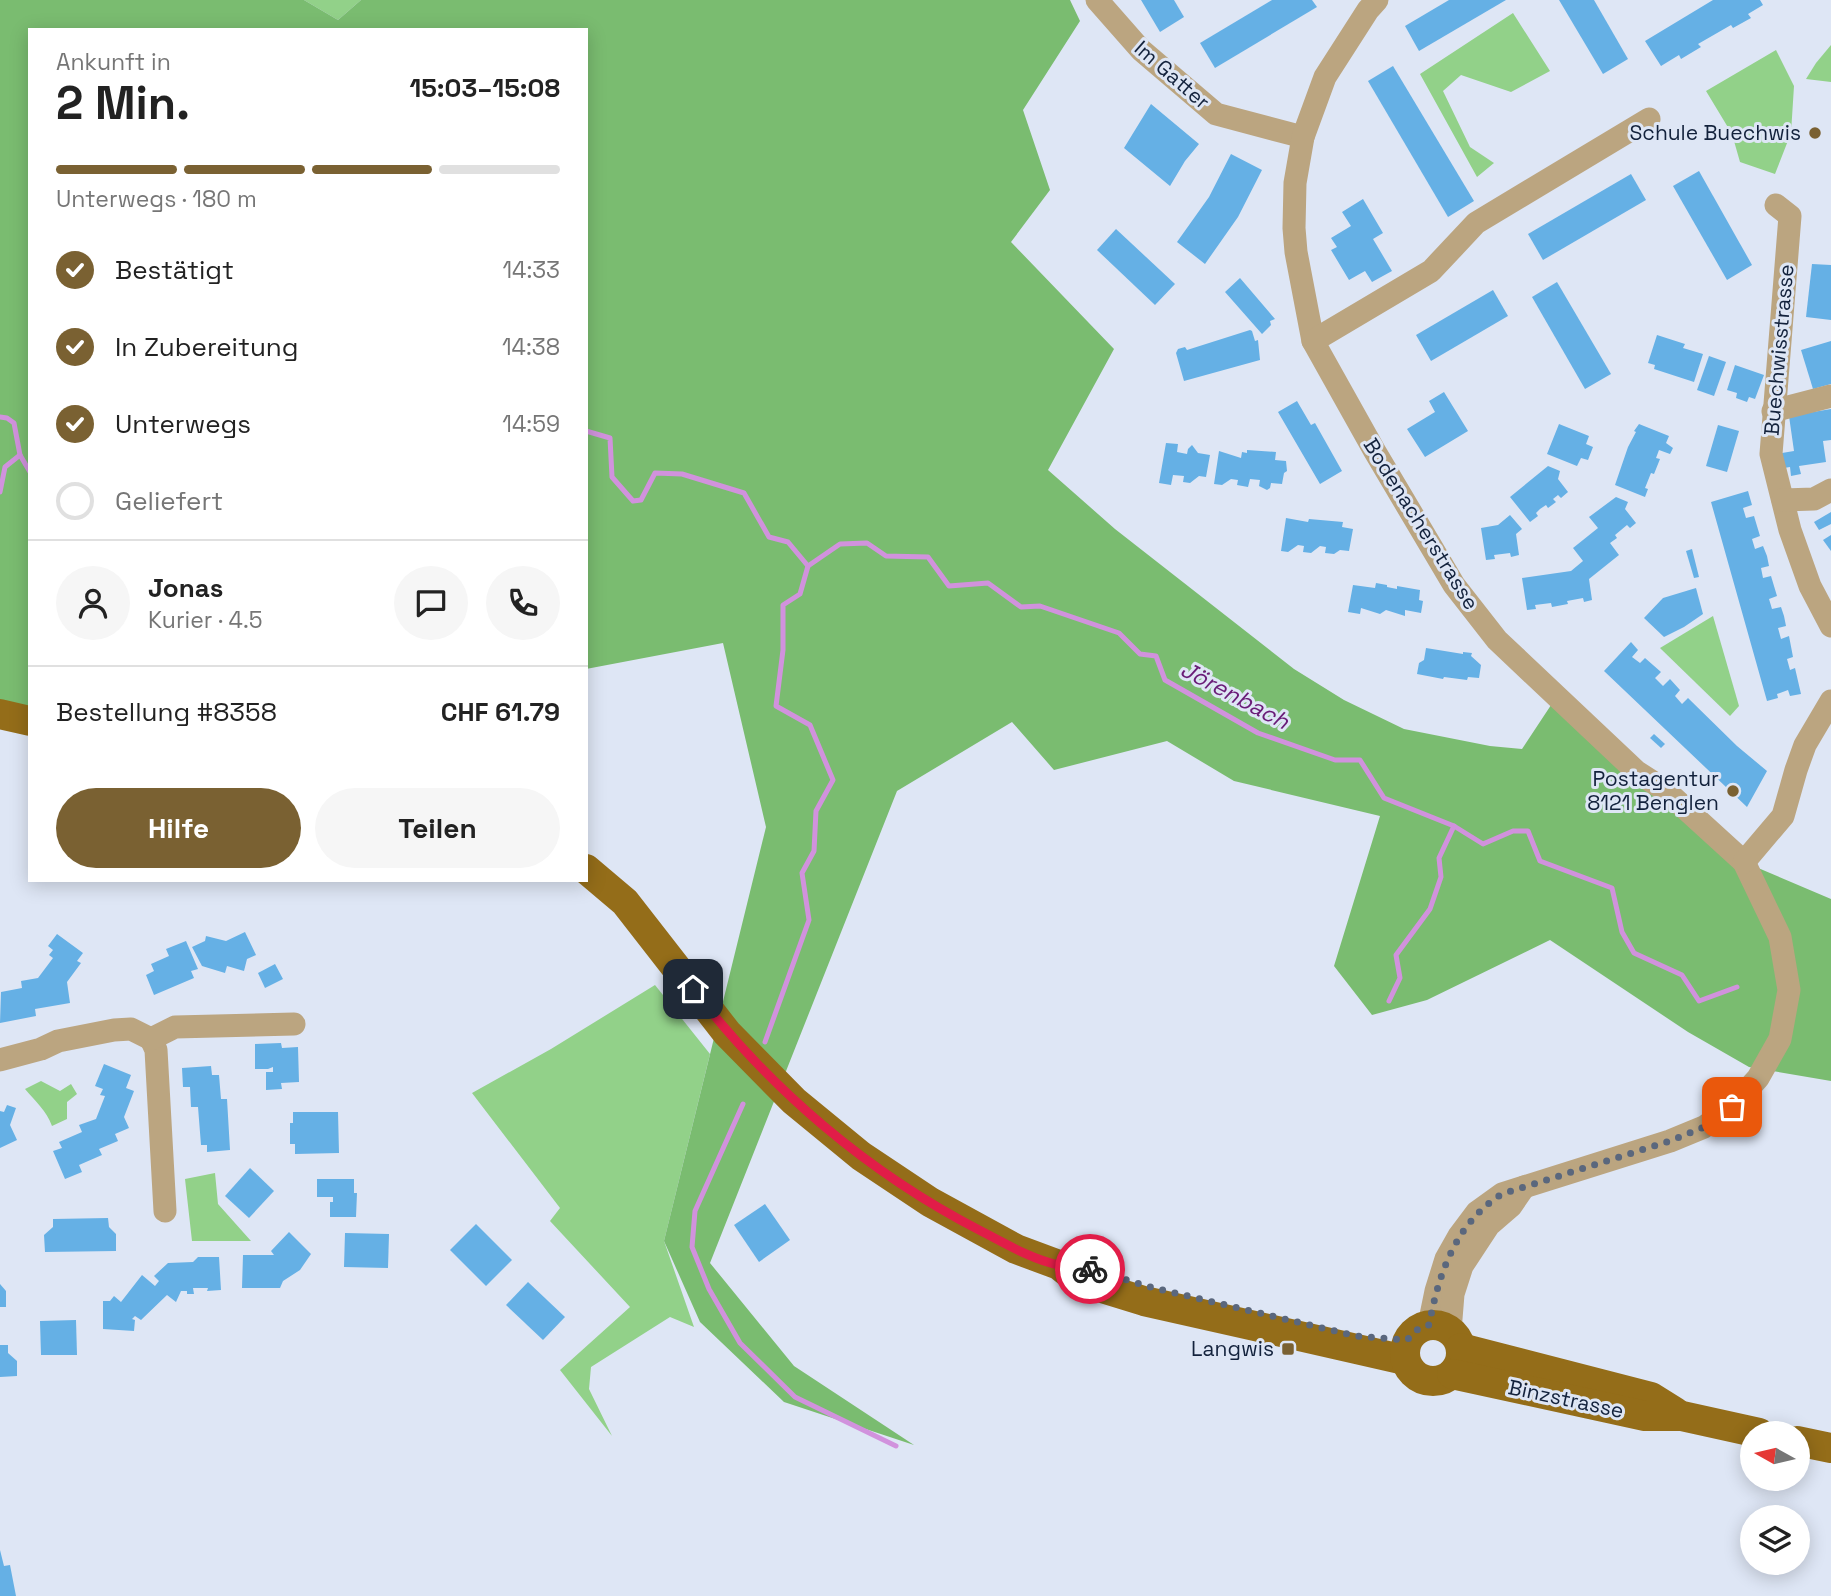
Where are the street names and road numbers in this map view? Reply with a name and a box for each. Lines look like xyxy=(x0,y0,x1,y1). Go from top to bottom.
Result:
street label: Im Gatter xyxy=(1129,34,1216,115)
street label: Buechwisstrasse xyxy=(1758,263,1799,437)
street label: Bodenacherstrasse xyxy=(1358,433,1485,615)
street label: Binzstrasse xyxy=(1506,1373,1626,1424)

